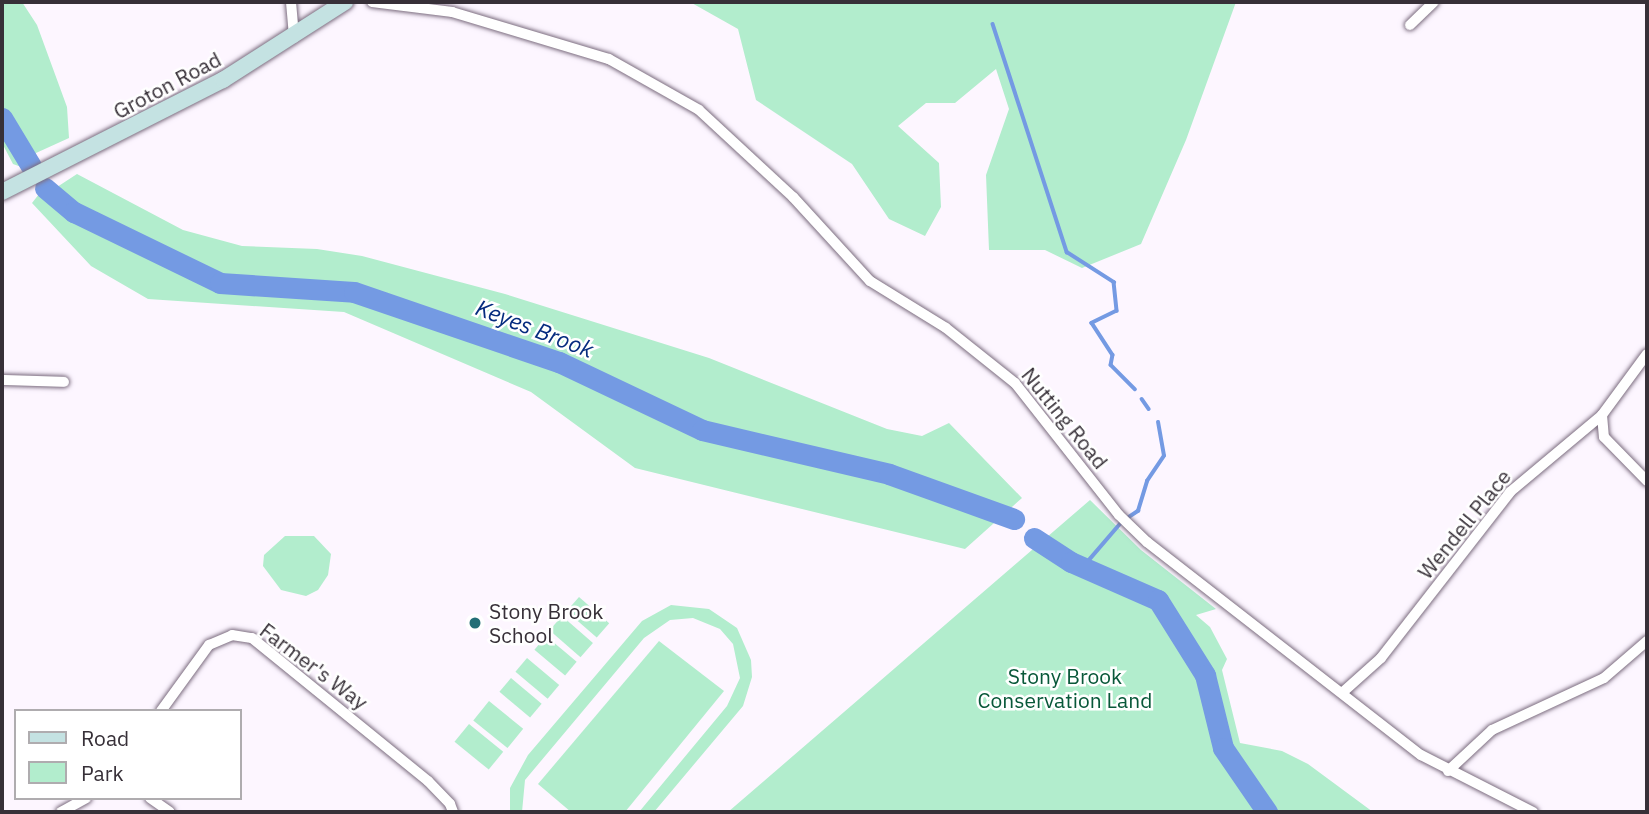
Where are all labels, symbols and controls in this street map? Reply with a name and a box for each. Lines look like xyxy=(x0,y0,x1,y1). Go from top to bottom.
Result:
street label: Groton Road xyxy=(109,46,225,124)
water label: Keyes Brook xyxy=(472,293,598,363)
street label: Nutting Road xyxy=(1017,362,1113,474)
street label: Wendell Place xyxy=(1412,464,1516,584)
place label: Stony Brook School xyxy=(489,598,603,648)
marker: Stony Brook School xyxy=(467,615,483,631)
street label: Farmer's Way xyxy=(255,617,373,715)
park label: Stony Brook Conservation Land xyxy=(978,663,1152,713)
legend xyxy=(14,709,242,800)
text: Road xyxy=(81,724,129,752)
text: Park xyxy=(81,759,124,787)

